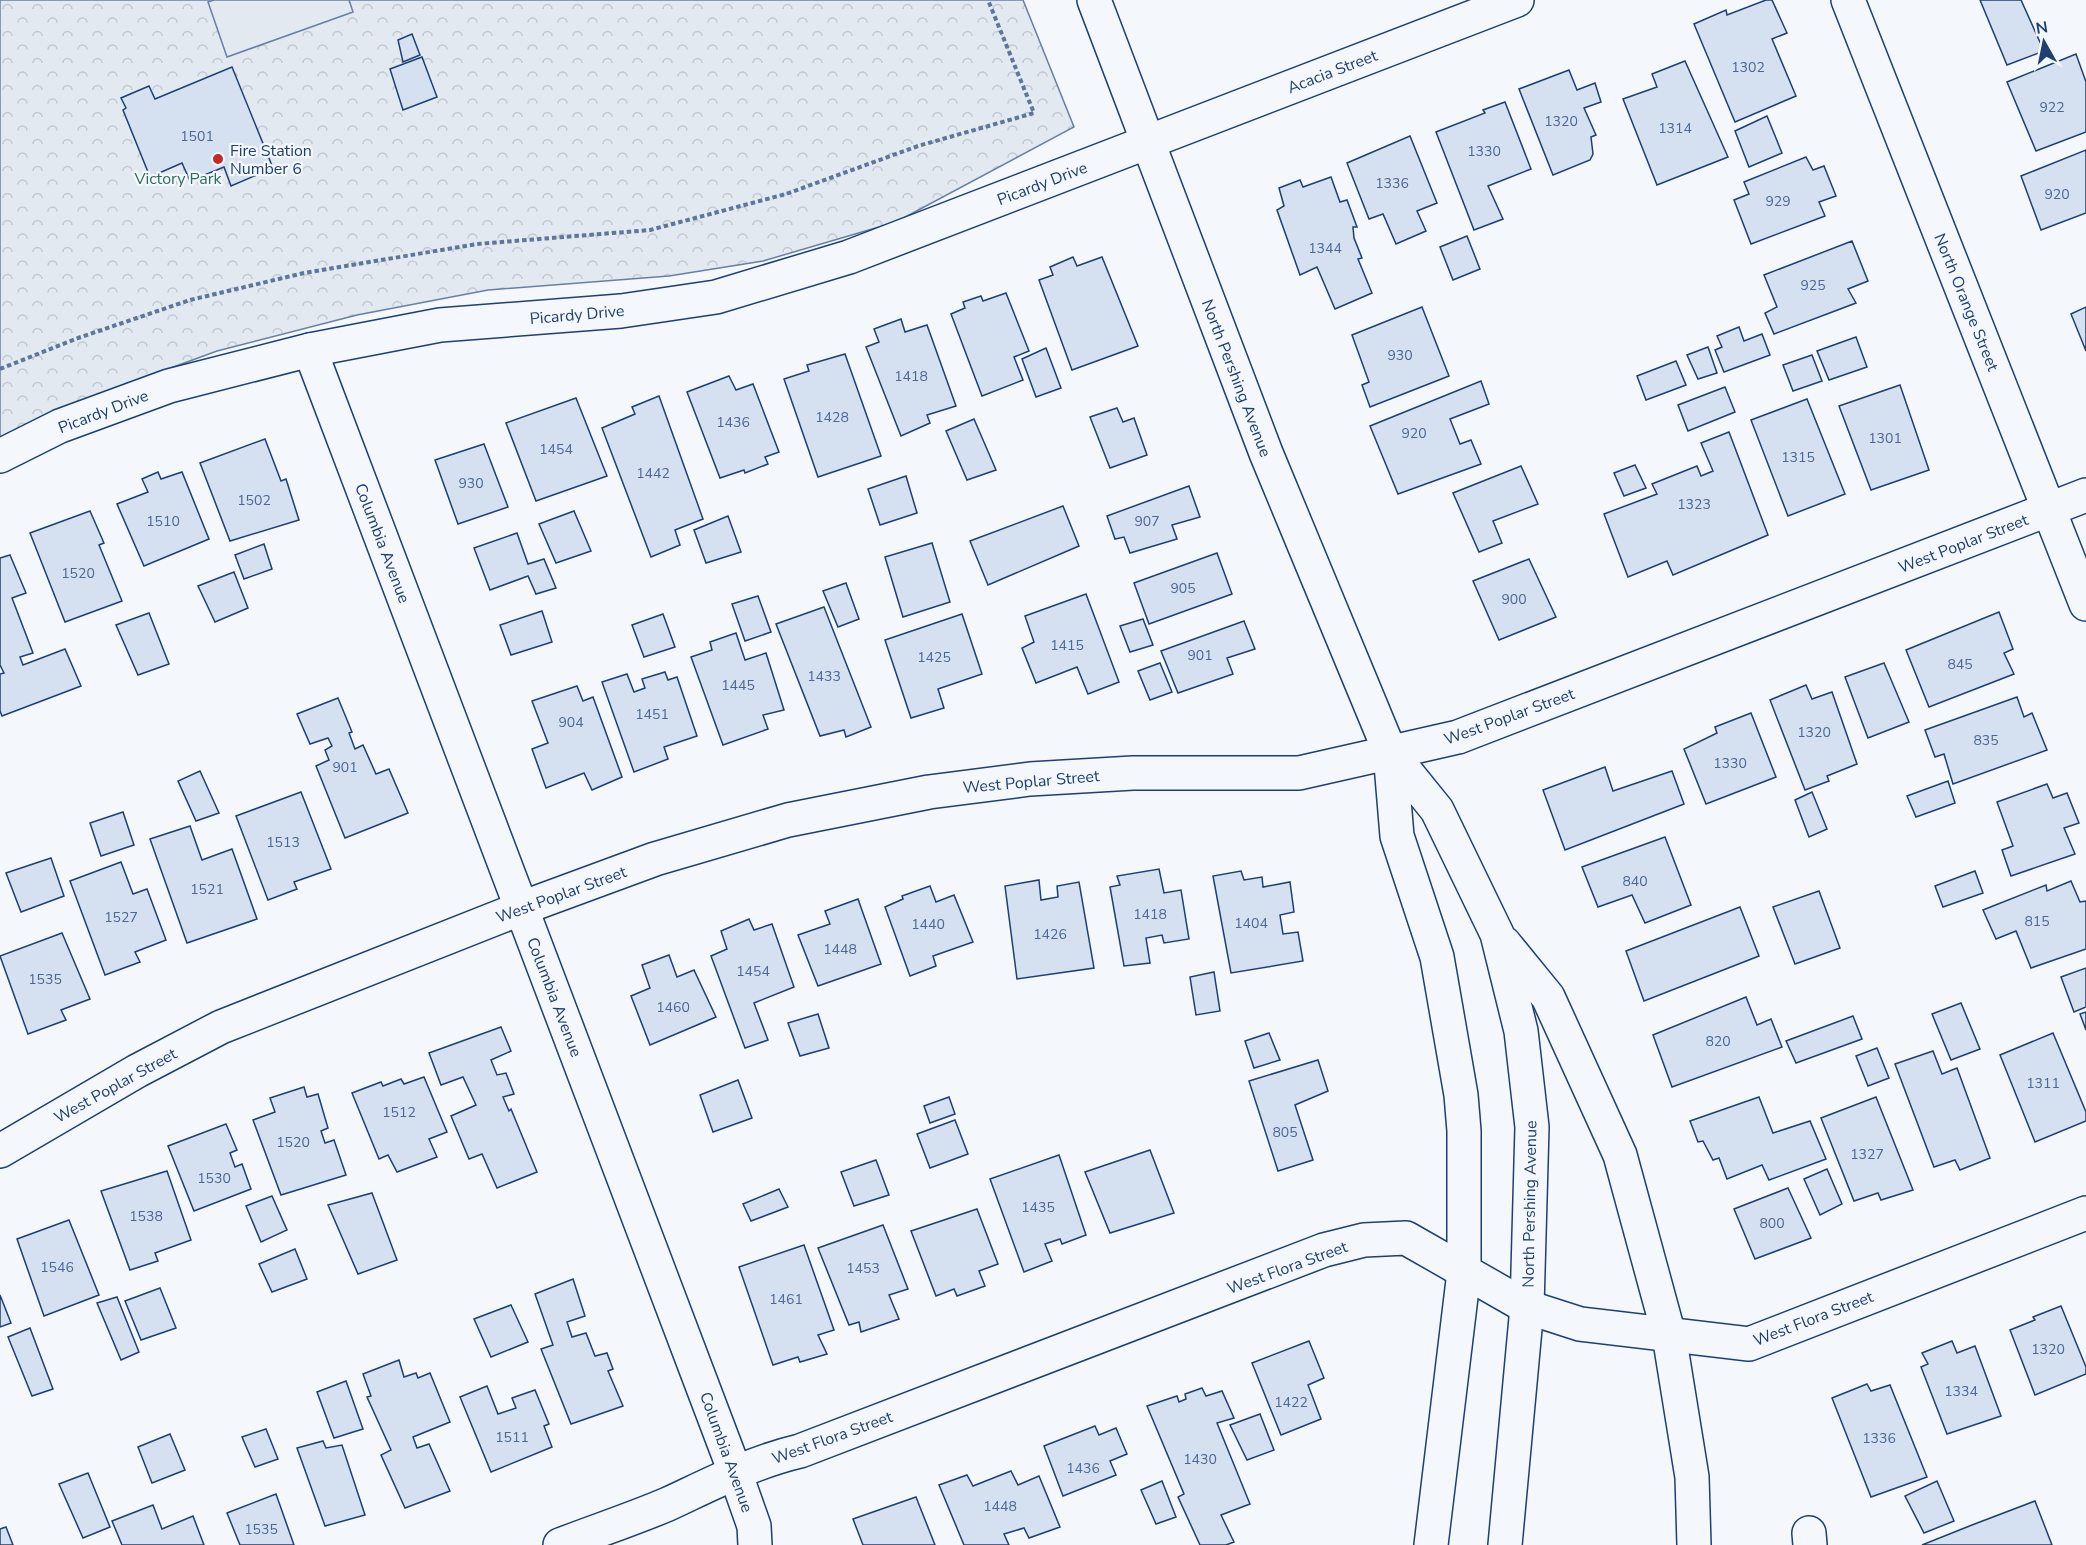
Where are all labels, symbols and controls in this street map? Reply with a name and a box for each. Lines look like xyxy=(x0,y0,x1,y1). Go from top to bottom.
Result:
north arrow xyxy=(2014,12,2074,72)
text: N xyxy=(2034,16,2049,40)
street label: Acacia Street xyxy=(1284,45,1381,99)
house number: 1302 xyxy=(1731,58,1765,77)
house number: 922 xyxy=(2039,98,2065,117)
house number: 1320 xyxy=(1544,112,1578,131)
house number: 1314 xyxy=(1658,119,1692,138)
house number: 1501 xyxy=(180,127,214,146)
place label: Fire Station Number 6 xyxy=(230,140,312,180)
house number: 1330 xyxy=(1467,142,1501,161)
marker: Fire Station Number 6 xyxy=(211,152,225,166)
street label: Picardy Drive xyxy=(994,157,1091,211)
park label: Victory Park xyxy=(133,168,223,190)
house number: 1336 xyxy=(1375,174,1409,193)
house number: 920 xyxy=(2044,185,2070,204)
house number: 929 xyxy=(1765,192,1791,211)
street label: North Orange Street xyxy=(1928,230,2004,375)
house number: 1344 xyxy=(1308,239,1342,258)
house number: 925 xyxy=(1800,276,1826,295)
street label: North Pershing Avenue xyxy=(1196,296,1276,460)
street label: Picardy Drive xyxy=(529,300,625,330)
house number: 930 xyxy=(1387,346,1413,365)
house number: 1418 xyxy=(894,367,928,386)
street label: Picardy Drive xyxy=(55,385,152,439)
house number: 1428 xyxy=(815,408,849,427)
house number: 1436 xyxy=(716,413,750,432)
house number: 920 xyxy=(1401,424,1427,443)
house number: 1301 xyxy=(1868,429,1902,448)
house number: 1454 xyxy=(539,440,573,459)
house number: 1315 xyxy=(1781,448,1815,467)
house number: 1442 xyxy=(636,464,670,483)
house number: 930 xyxy=(458,474,484,493)
street label: Columbia Avenue xyxy=(349,480,415,606)
house number: 1502 xyxy=(237,491,271,510)
house number: 1323 xyxy=(1677,495,1711,514)
street label: West Poplar Street xyxy=(1895,509,2032,579)
house number: 1510 xyxy=(146,512,180,531)
house number: 907 xyxy=(1134,512,1160,531)
house number: 1520 xyxy=(61,564,95,583)
house number: 905 xyxy=(1170,579,1196,598)
house number: 900 xyxy=(1501,590,1527,609)
house number: 1415 xyxy=(1050,636,1084,655)
house number: 901 xyxy=(1187,646,1213,665)
house number: 1425 xyxy=(917,648,951,667)
house number: 845 xyxy=(1947,655,1973,674)
house number: 1433 xyxy=(807,667,841,686)
house number: 1445 xyxy=(721,676,755,695)
street label: West Poplar Street xyxy=(1441,683,1578,751)
house number: 1451 xyxy=(635,705,669,724)
house number: 904 xyxy=(558,713,584,732)
house number: 1320 xyxy=(1797,723,1831,742)
house number: 835 xyxy=(1973,731,1999,750)
house number: 1330 xyxy=(1713,754,1747,773)
house number: 901 xyxy=(332,758,358,777)
street label: West Poplar Street xyxy=(962,765,1101,799)
house number: 1513 xyxy=(266,833,300,852)
street label: West Poplar Street xyxy=(493,861,630,929)
house number: 840 xyxy=(1622,872,1648,891)
house number: 1521 xyxy=(190,880,224,899)
house number: 1418 xyxy=(1133,905,1167,924)
house number: 1527 xyxy=(104,908,138,927)
house number: 815 xyxy=(2024,912,2050,931)
house number: 1404 xyxy=(1234,914,1268,933)
house number: 1440 xyxy=(911,915,945,934)
house number: 1426 xyxy=(1033,925,1067,944)
street label: Columbia Avenue xyxy=(521,934,587,1060)
house number: 1448 xyxy=(823,940,857,959)
house number: 1454 xyxy=(736,962,770,981)
house number: 1535 xyxy=(28,970,62,989)
house number: 1460 xyxy=(656,998,690,1017)
house number: 820 xyxy=(1705,1032,1731,1051)
street label: West Poplar Street xyxy=(50,1043,181,1129)
house number: 1311 xyxy=(2026,1074,2060,1093)
house number: 1512 xyxy=(382,1103,416,1122)
street label: North Pershing Avenue xyxy=(1518,1120,1542,1288)
house number: 805 xyxy=(1272,1123,1298,1142)
house number: 1520 xyxy=(276,1133,310,1152)
house number: 1327 xyxy=(1850,1145,1884,1164)
house number: 1530 xyxy=(197,1169,231,1188)
house number: 1435 xyxy=(1021,1198,1055,1217)
house number: 1538 xyxy=(129,1207,163,1226)
house number: 800 xyxy=(1759,1214,1785,1233)
street label: West Flora Street xyxy=(1224,1236,1351,1300)
house number: 1546 xyxy=(40,1258,74,1277)
house number: 1453 xyxy=(846,1259,880,1278)
street label: West Flora Street xyxy=(1750,1286,1877,1352)
house number: 1461 xyxy=(769,1290,803,1309)
house number: 1320 xyxy=(2031,1340,2065,1359)
house number: 1334 xyxy=(1944,1382,1978,1401)
street label: Columbia Avenue xyxy=(694,1389,758,1516)
house number: 1422 xyxy=(1274,1393,1308,1412)
street label: West Flora Street xyxy=(769,1406,896,1470)
house number: 1511 xyxy=(495,1428,529,1447)
house number: 1336 xyxy=(1862,1429,1896,1448)
house number: 1430 xyxy=(1183,1450,1217,1469)
house number: 1436 xyxy=(1066,1459,1100,1478)
house number: 1448 xyxy=(983,1497,1017,1516)
house number: 1535 xyxy=(244,1520,278,1539)

